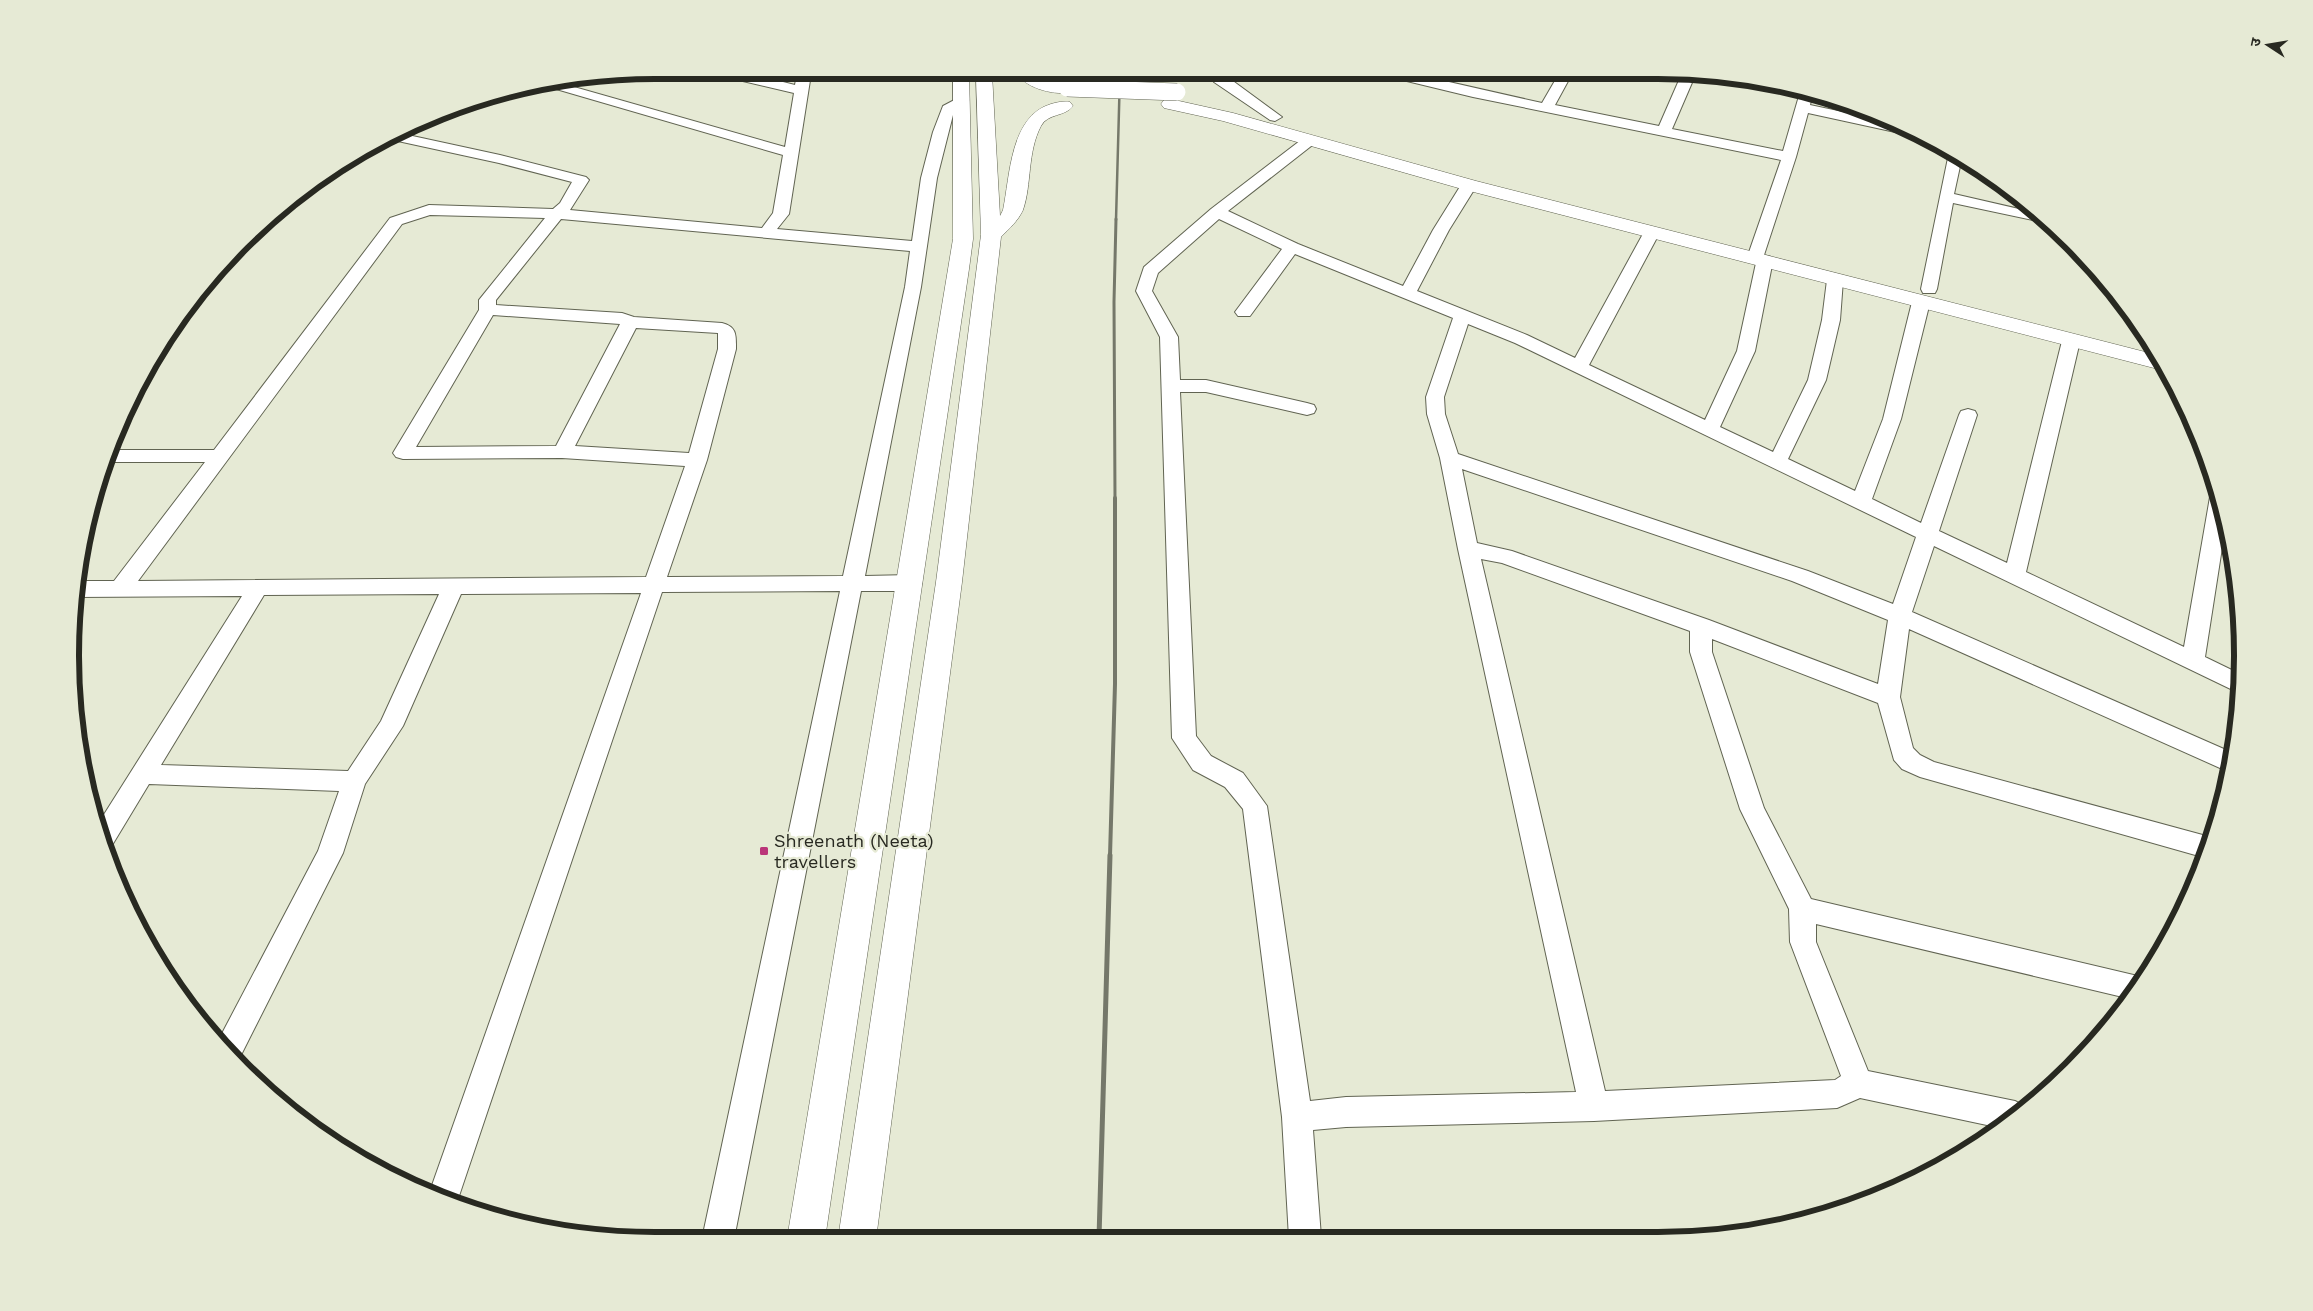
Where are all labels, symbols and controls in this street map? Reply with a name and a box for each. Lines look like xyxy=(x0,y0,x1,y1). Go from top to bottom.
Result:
north arrow xyxy=(2243,20,2293,70)
text: उ xyxy=(2247,36,2264,48)
place label: Shreenath (Neeta) travellers xyxy=(774,830,933,872)
marker: Shreenath (Neeta) travellers xyxy=(758,845,770,857)

